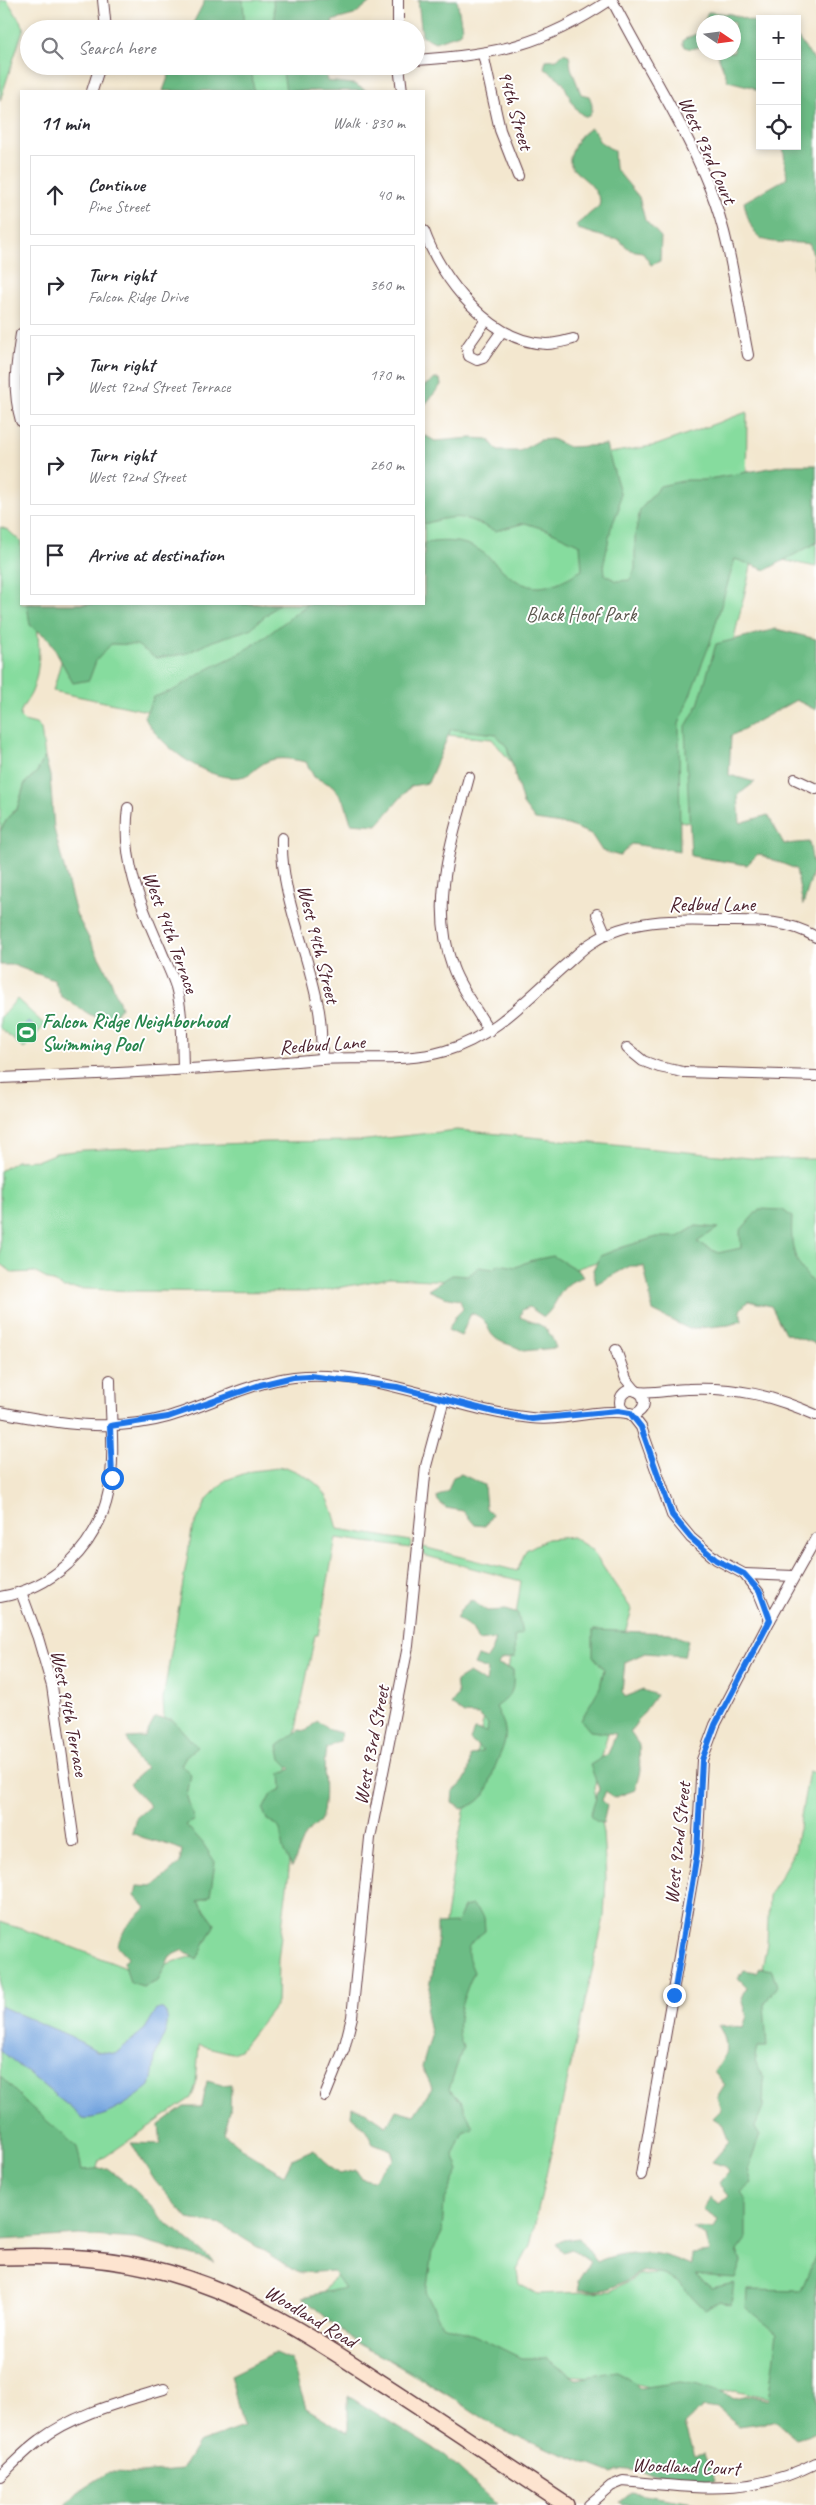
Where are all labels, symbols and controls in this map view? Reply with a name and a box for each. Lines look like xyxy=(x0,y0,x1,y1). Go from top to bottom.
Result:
north arrow xyxy=(696,15,741,60)
map controls xyxy=(756,15,801,150)
button: + xyxy=(756,15,801,60)
search box xyxy=(20,20,425,75)
icon: search xyxy=(38,34,66,62)
text: Search here xyxy=(78,36,155,60)
button: − xyxy=(756,60,801,105)
street label: 94th Street xyxy=(492,67,539,155)
street label: West 93rd Court xyxy=(673,93,743,210)
button: locate xyxy=(756,105,801,150)
text: 11 min xyxy=(40,110,90,136)
text: Walk · 830 m xyxy=(333,113,405,133)
text: Continue xyxy=(88,173,145,197)
icon: ahead xyxy=(41,181,69,209)
text: 40 m xyxy=(377,185,404,205)
text: Pine Street xyxy=(88,197,149,217)
text: Turn right xyxy=(88,263,155,287)
icon: right xyxy=(41,271,69,299)
text: 360 m xyxy=(370,275,404,295)
text: Falcon Ridge Drive xyxy=(88,287,188,307)
text: Turn right xyxy=(88,353,155,377)
icon: right xyxy=(41,361,69,389)
text: 170 m xyxy=(370,365,404,385)
text: West 92nd Street Terrace xyxy=(88,377,230,397)
text: Turn right xyxy=(88,443,155,467)
icon: right xyxy=(41,451,69,479)
text: 260 m xyxy=(370,455,404,475)
text: West 92nd Street xyxy=(88,467,186,487)
icon: arrive xyxy=(41,541,69,569)
text: Arrive at destination xyxy=(88,543,224,567)
park label: Black Hoof Park xyxy=(526,602,638,627)
street label: West 94th Terrace xyxy=(137,868,205,998)
street label: West 94th Street xyxy=(292,882,346,1008)
street label: Redbud Lane xyxy=(669,892,756,917)
place label: Falcon Ridge Neighborhood Swimming Pool xyxy=(42,1009,231,1057)
sports icon: Falcon Ridge Neighborhood Swimming Pool xyxy=(14,1021,38,1045)
street label: Redbud Lane xyxy=(278,1029,367,1060)
route start xyxy=(101,1467,124,1490)
street label: West 94th Terrace xyxy=(45,1648,94,1780)
street label: West 93rd Street xyxy=(348,1681,396,1807)
street label: West 92nd Street xyxy=(659,1779,697,1905)
route end xyxy=(663,1984,686,2007)
street label: Woodland Road xyxy=(260,2279,364,2355)
street label: Woodland Court xyxy=(632,2452,743,2481)

